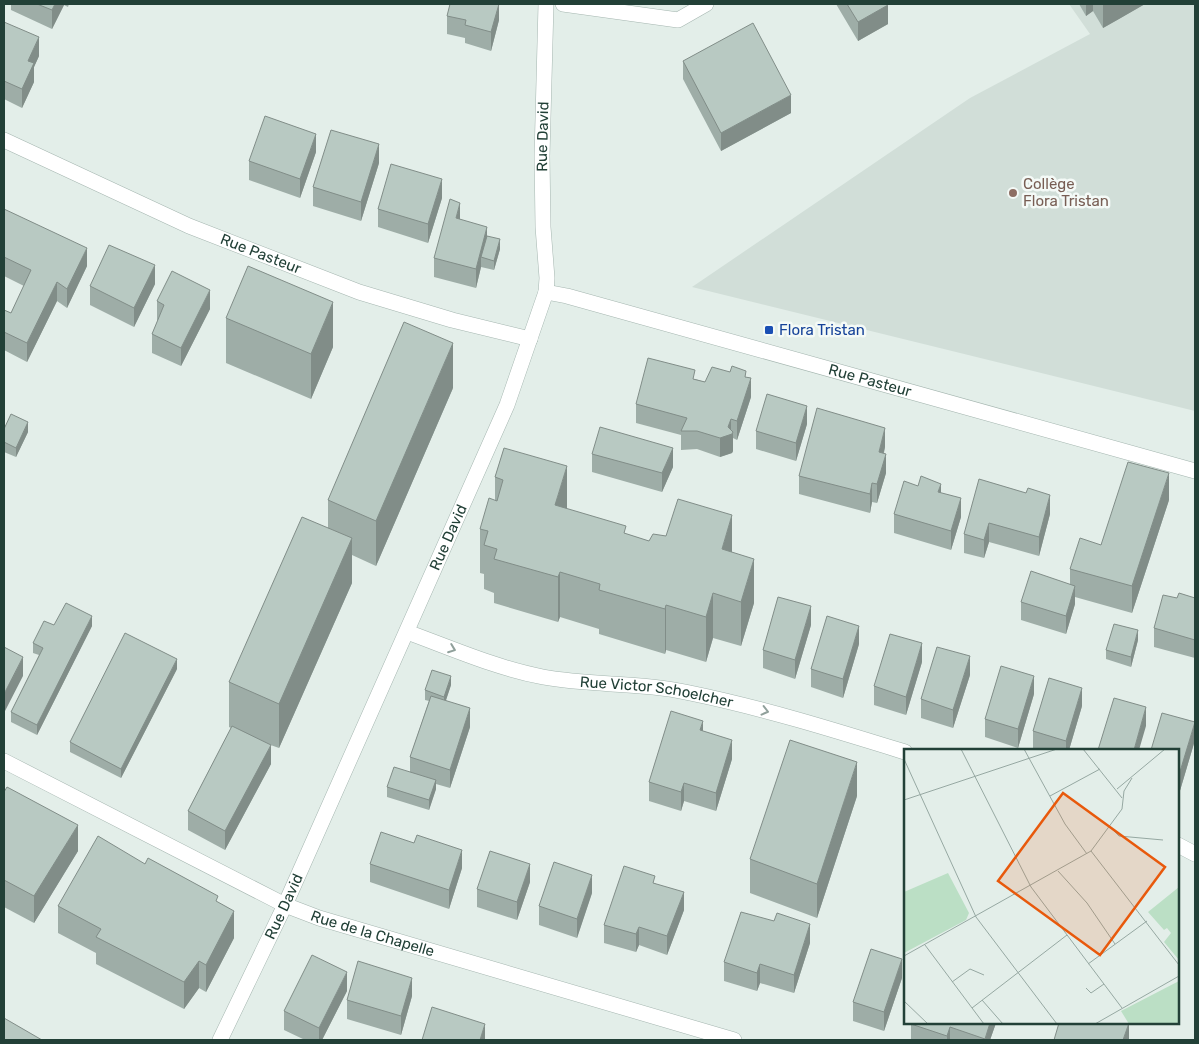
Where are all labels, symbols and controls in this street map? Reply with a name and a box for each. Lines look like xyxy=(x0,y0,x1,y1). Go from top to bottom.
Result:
street label: Rue David xyxy=(533,101,552,172)
place label: Collège Flora Tristan xyxy=(1023,175,1109,210)
marker: Collège Flora Tristan xyxy=(1007,187,1019,199)
street label: Rue Pasteur xyxy=(218,230,304,278)
place label: Flora Tristan xyxy=(779,321,865,339)
marker: Flora Tristan xyxy=(763,324,775,336)
street label: Rue Pasteur xyxy=(827,360,914,401)
street label: Rue David xyxy=(426,502,471,573)
one-way arrow xyxy=(447,643,456,653)
street label: Rue Victor Schoelcher xyxy=(579,673,735,711)
one-way arrow xyxy=(760,705,769,716)
inset map xyxy=(904,749,1179,1024)
street label: Rue David xyxy=(261,871,307,942)
street label: Rue de la Chapelle xyxy=(308,907,437,960)

